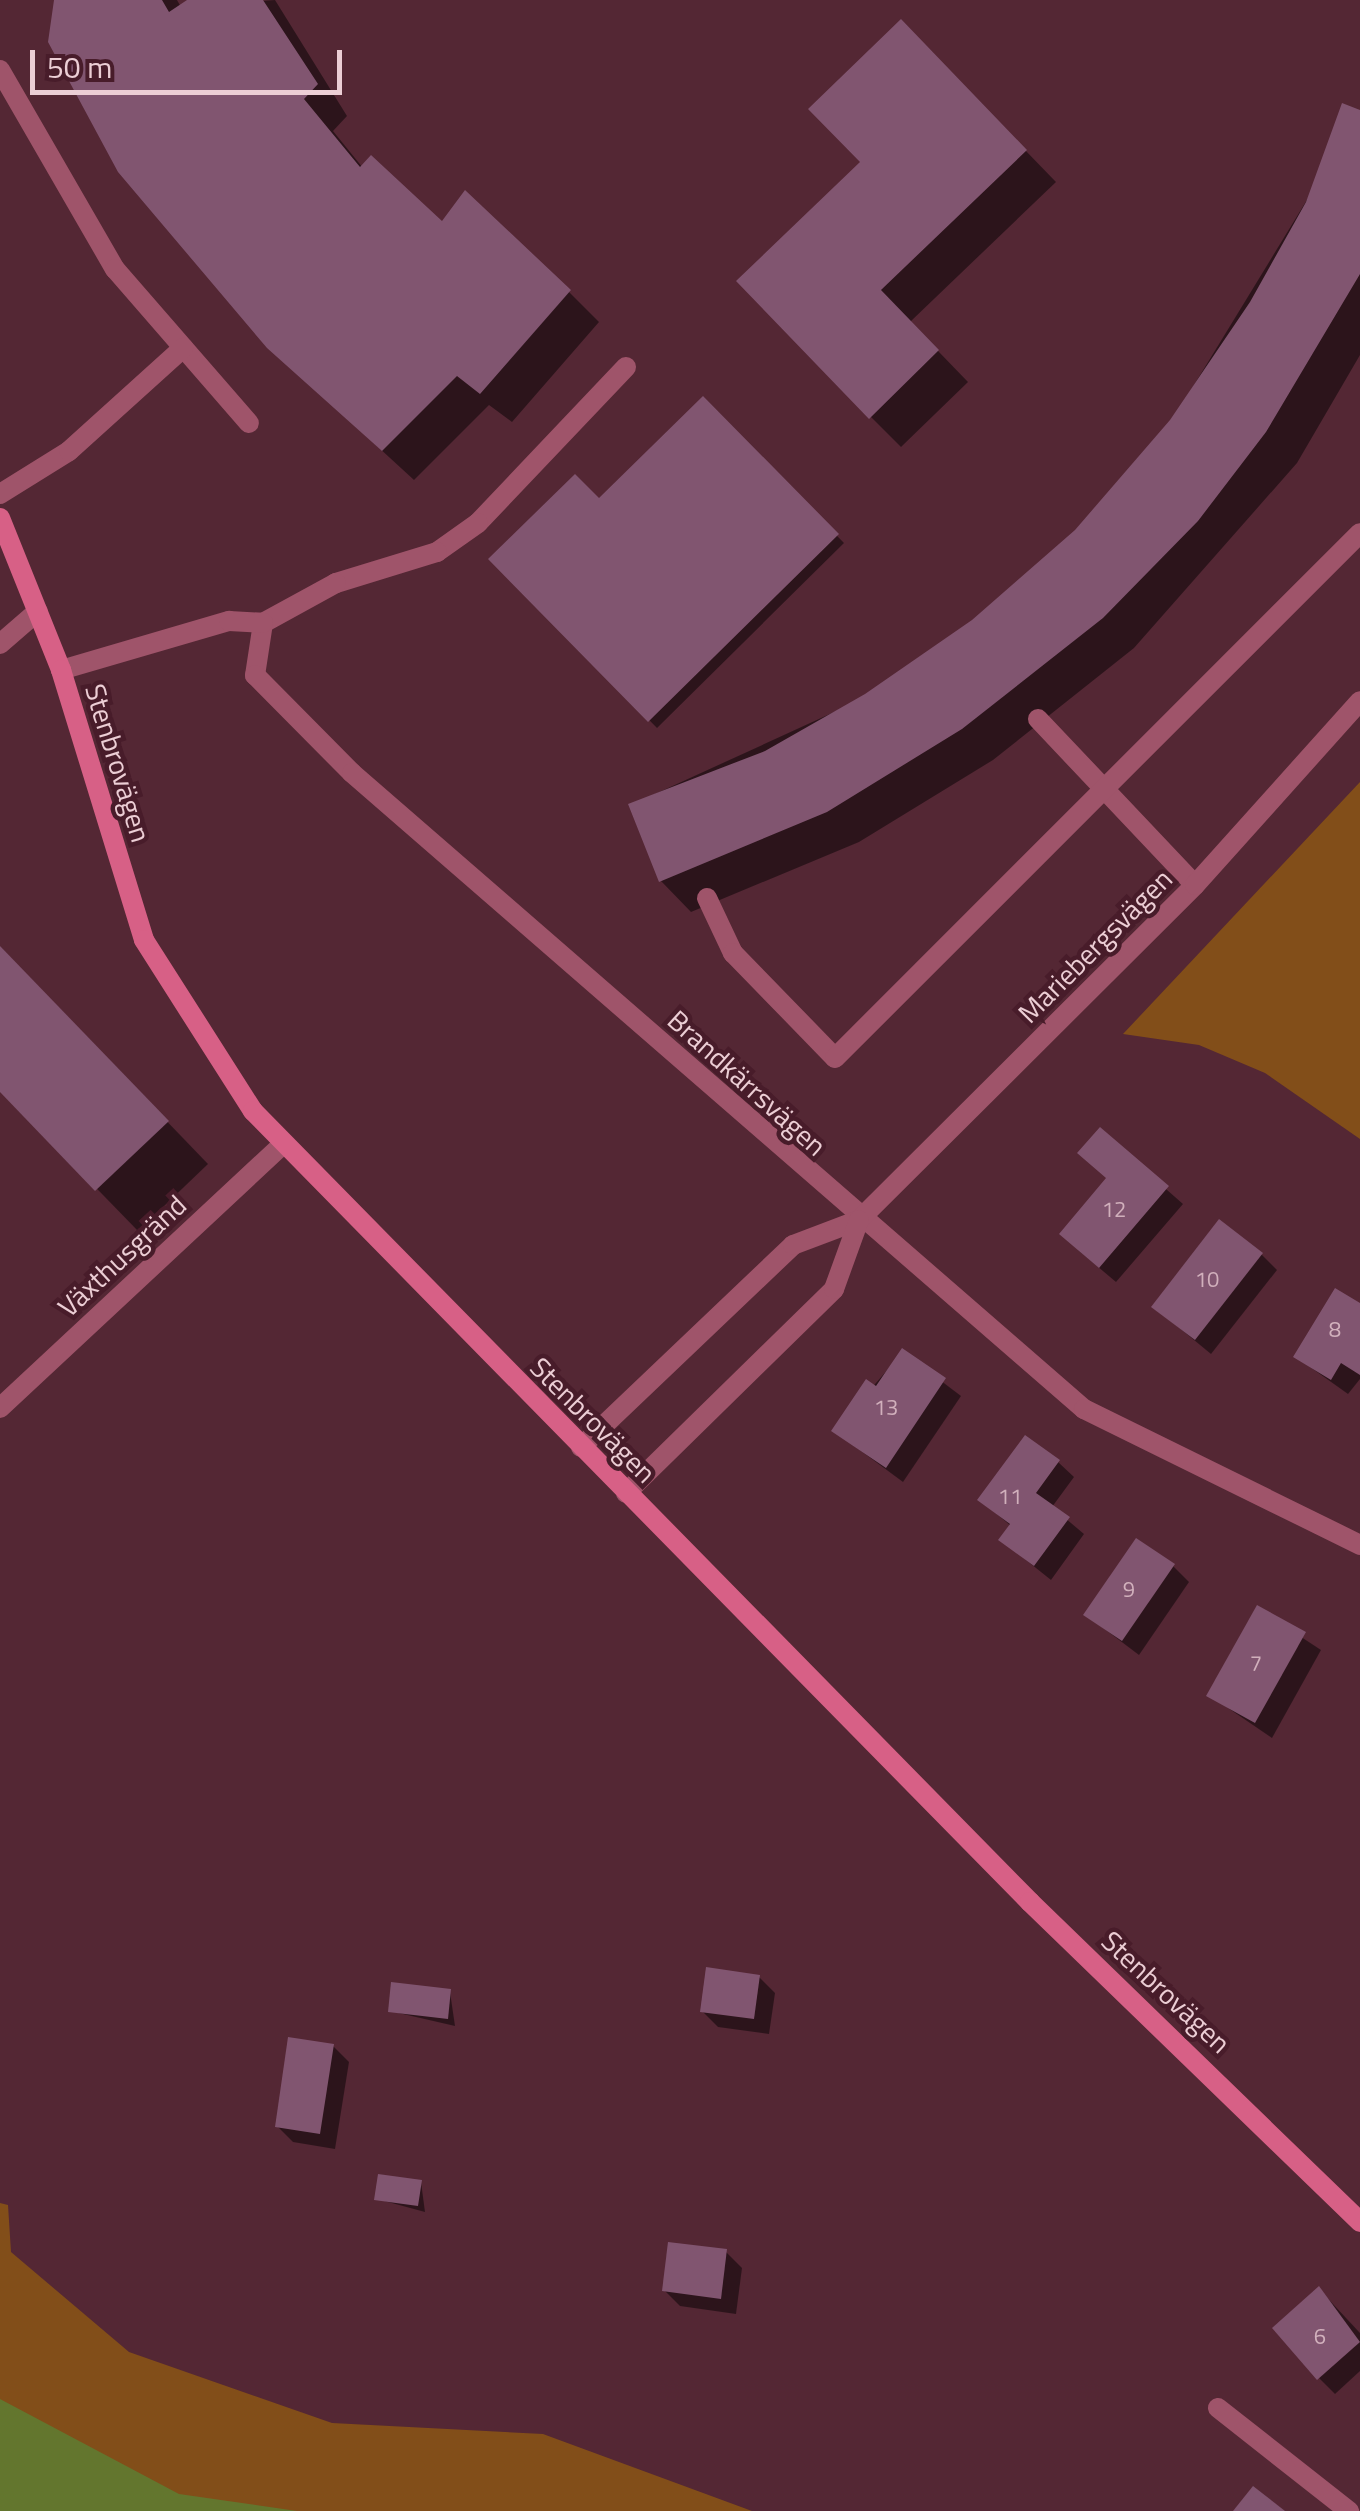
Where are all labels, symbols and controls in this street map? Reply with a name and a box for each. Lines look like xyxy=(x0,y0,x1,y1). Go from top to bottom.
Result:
scale bar xyxy=(35,30,348,92)
text: 50 m xyxy=(47,44,112,90)
street label: Stenbrovägen xyxy=(78,680,158,846)
street label: Mariebergsvägen xyxy=(1011,862,1179,1030)
street label: Brandkärrsvägen xyxy=(661,1003,833,1163)
street label: Växthusgränd xyxy=(51,1188,193,1324)
house number: 12 xyxy=(1102,1197,1126,1223)
house number: 10 xyxy=(1195,1267,1219,1293)
house number: 8 xyxy=(1329,1317,1341,1343)
street label: Stenbrovägen xyxy=(523,1350,663,1490)
house number: 13 xyxy=(874,1395,898,1421)
house number: 11 xyxy=(998,1484,1022,1510)
house number: 9 xyxy=(1123,1577,1135,1603)
house number: 7 xyxy=(1250,1651,1262,1677)
street label: Stenbrovägen xyxy=(1095,1924,1237,2060)
house number: 6 xyxy=(1314,2324,1326,2350)

